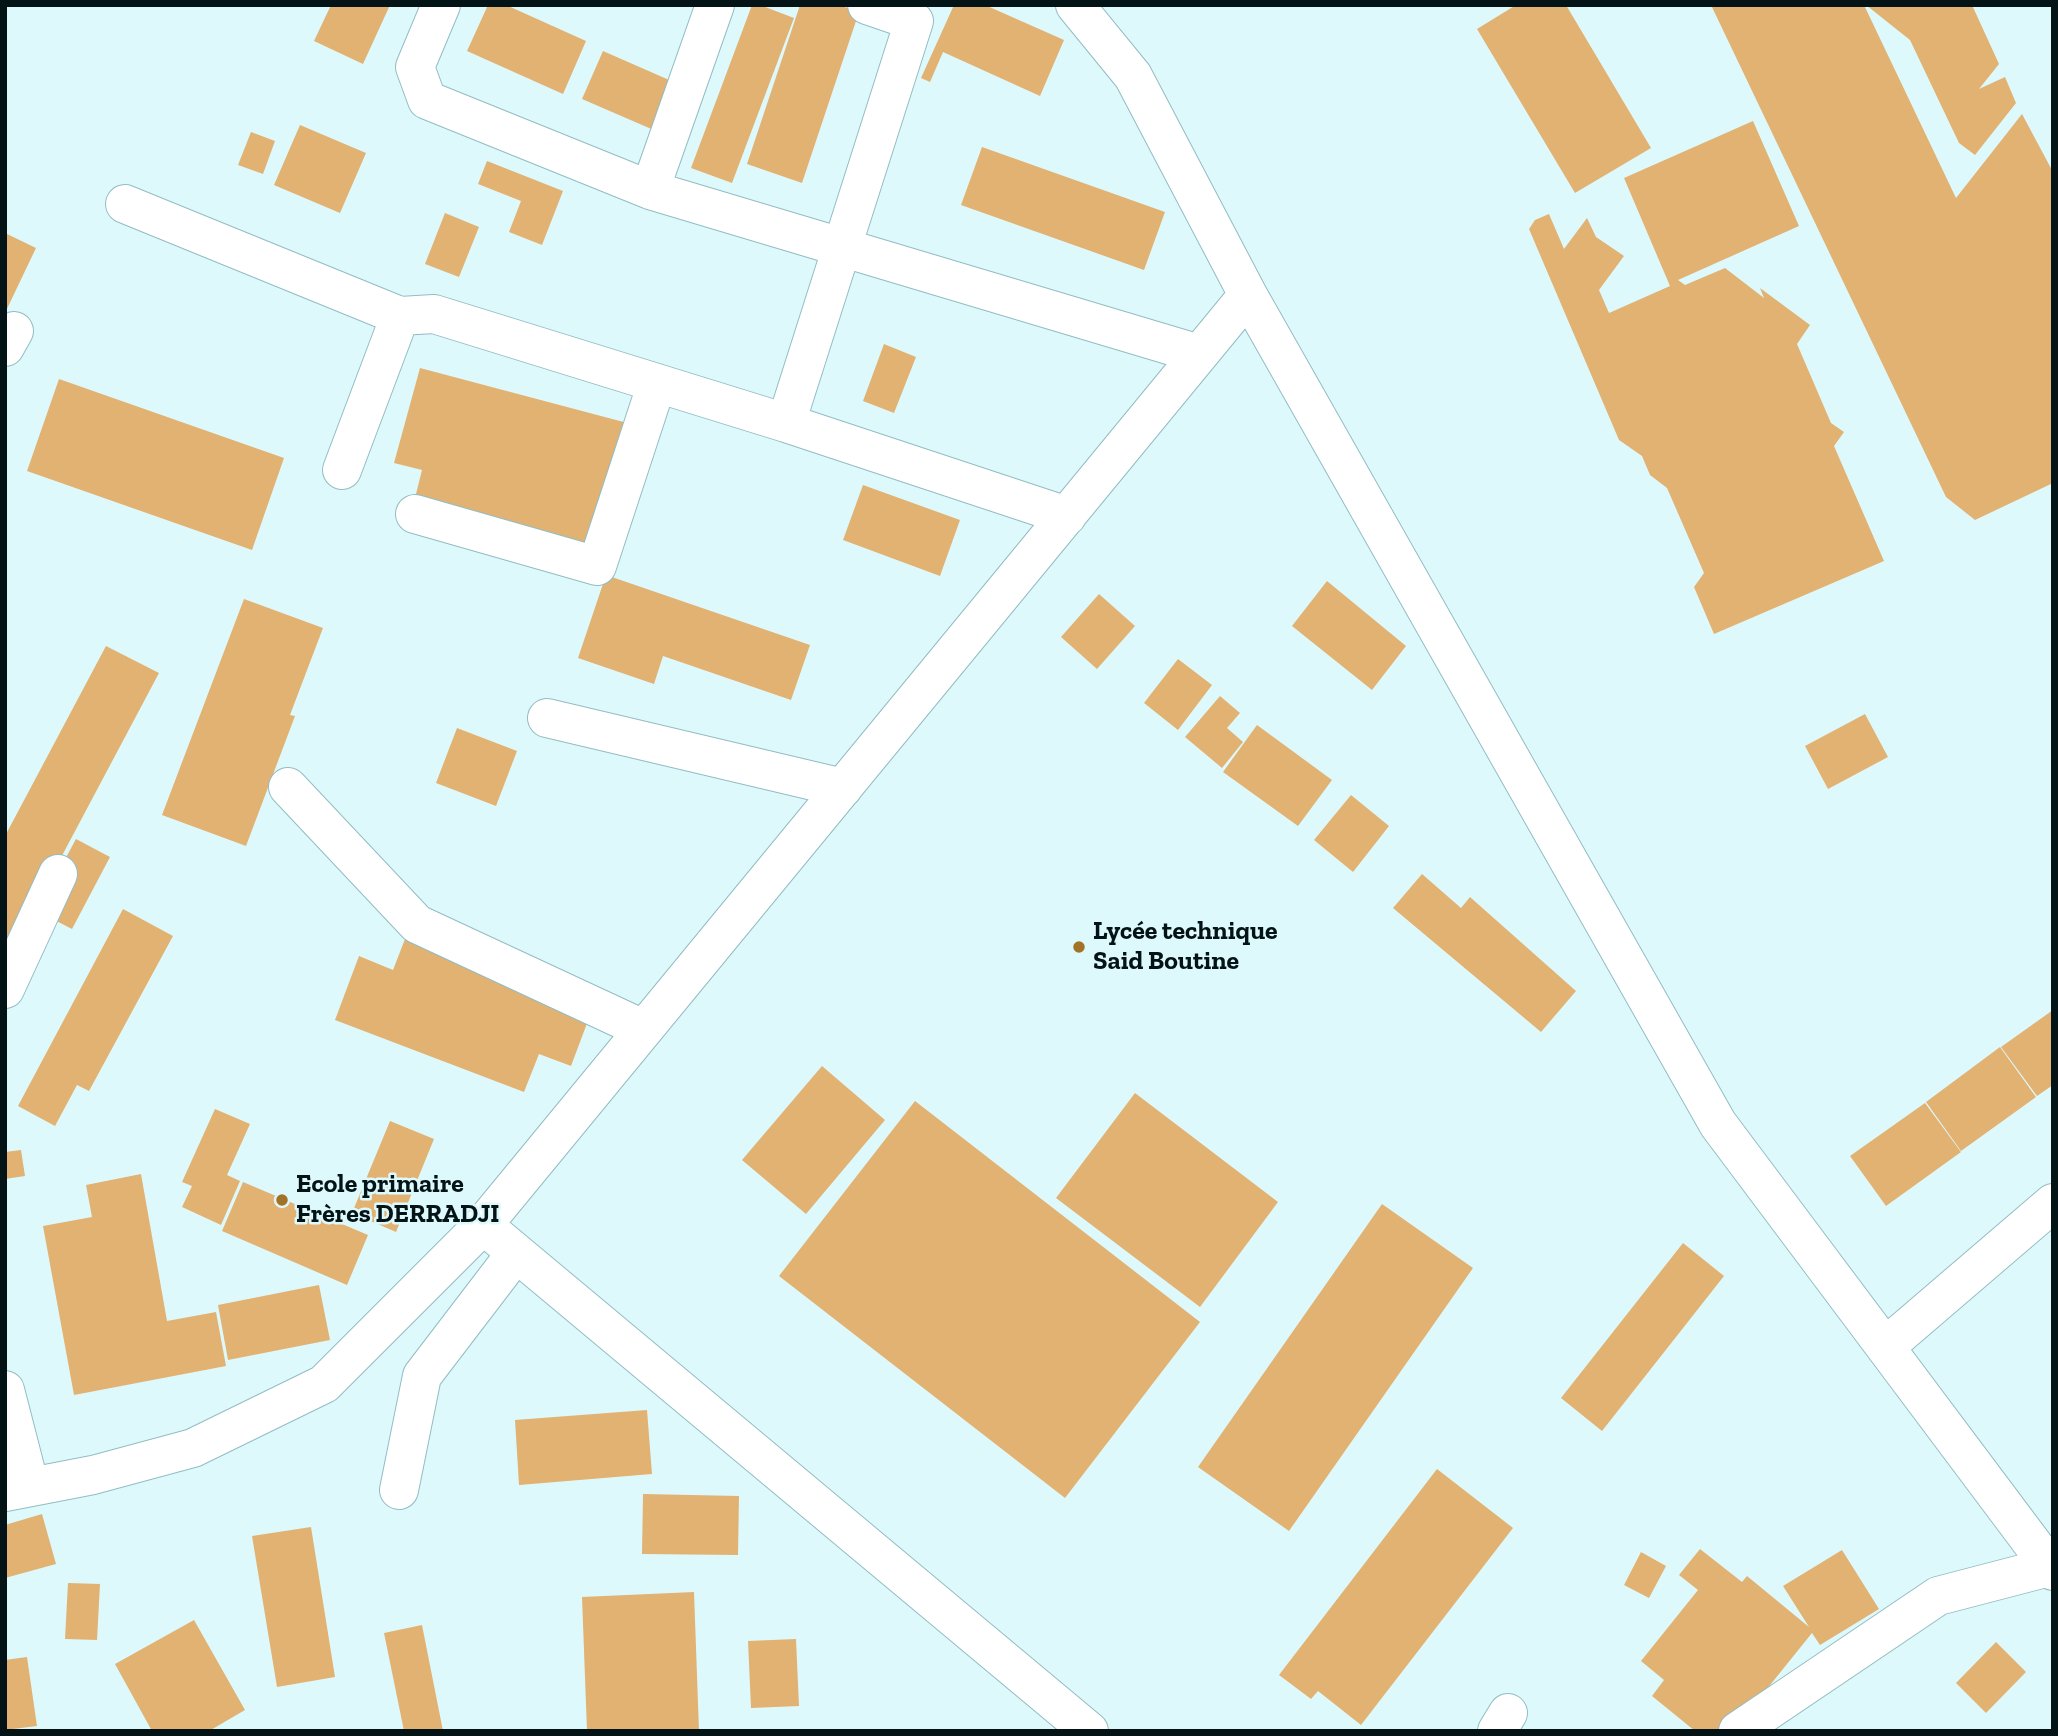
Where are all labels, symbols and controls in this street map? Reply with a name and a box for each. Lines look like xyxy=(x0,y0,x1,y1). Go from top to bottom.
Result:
place label: Lycée technique Said Boutine xyxy=(1093,916,1278,978)
marker: Lycée technique Said Boutine xyxy=(1071,939,1087,955)
place label: Ecole primaire Frères DERRADJI xyxy=(296,1169,500,1230)
marker: Ecole primaire Frères DERRADJI xyxy=(274,1192,290,1208)

